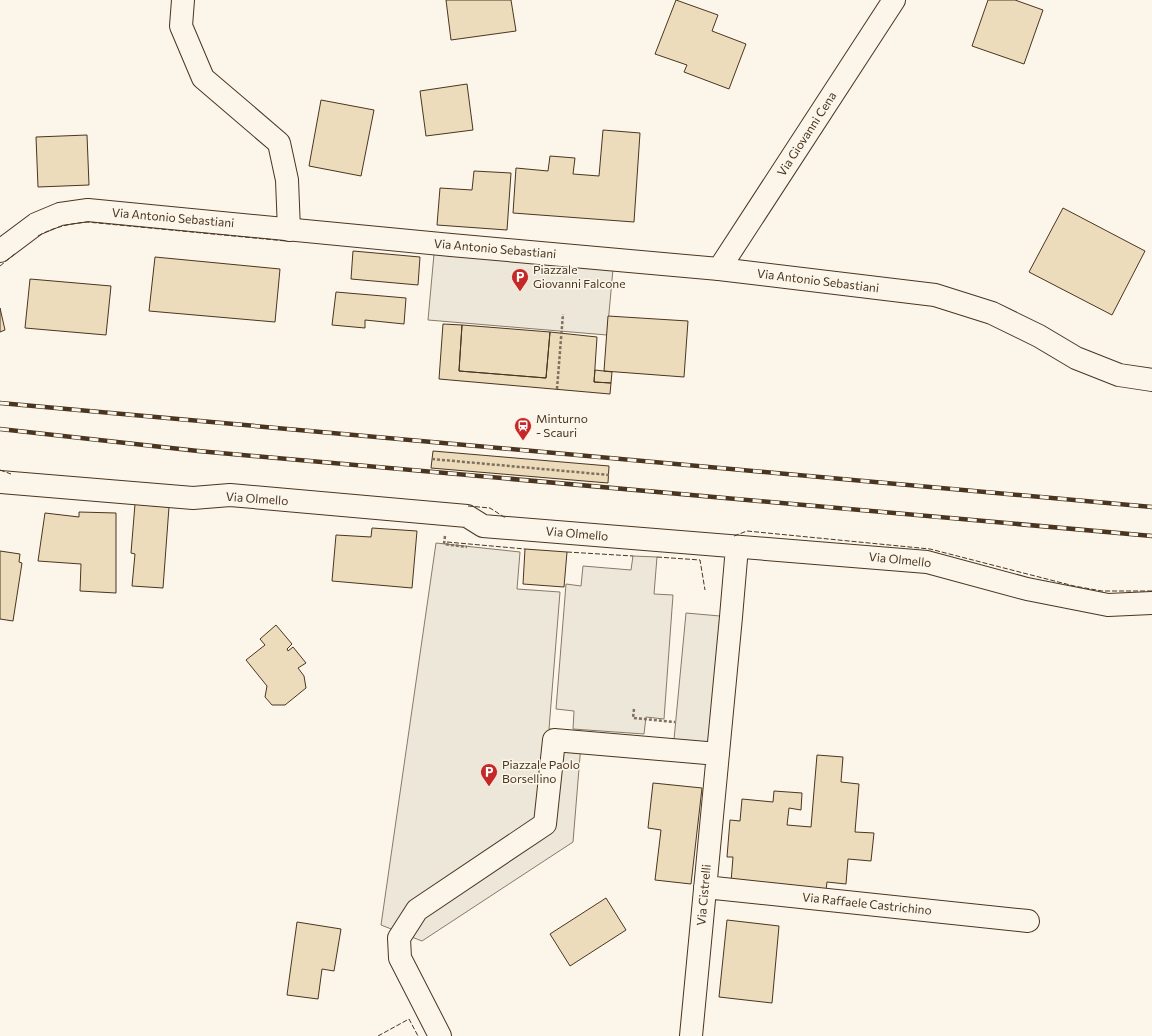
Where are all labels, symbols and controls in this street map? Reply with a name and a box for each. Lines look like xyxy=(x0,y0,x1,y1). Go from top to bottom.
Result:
street label: Via Giovanni Cena xyxy=(774,89,839,178)
street label: Via Antonio Sebastiani xyxy=(111,205,235,229)
street label: Via Antonio Sebastiani xyxy=(433,236,557,260)
place label: Piazzale Giovanni Falcone xyxy=(533,262,626,290)
street label: Via Antonio Sebastiani xyxy=(756,266,880,294)
parking icon: Piazzale Giovanni Falcone xyxy=(510,267,530,292)
place label: Minturno - Scauri xyxy=(536,411,588,439)
station icon: Minturno - Scauri xyxy=(513,416,533,441)
street label: Via Olmello xyxy=(225,489,289,507)
street label: Via Olmello xyxy=(545,523,609,543)
street label: Via Olmello xyxy=(868,549,932,569)
place label: Piazzale Paolo Borsellino xyxy=(502,757,580,785)
parking icon: Piazzale Paolo Borsellino xyxy=(479,762,499,787)
street label: Via Cistrelli xyxy=(693,864,713,926)
street label: Via Raffaele Castrichino xyxy=(802,889,933,917)

